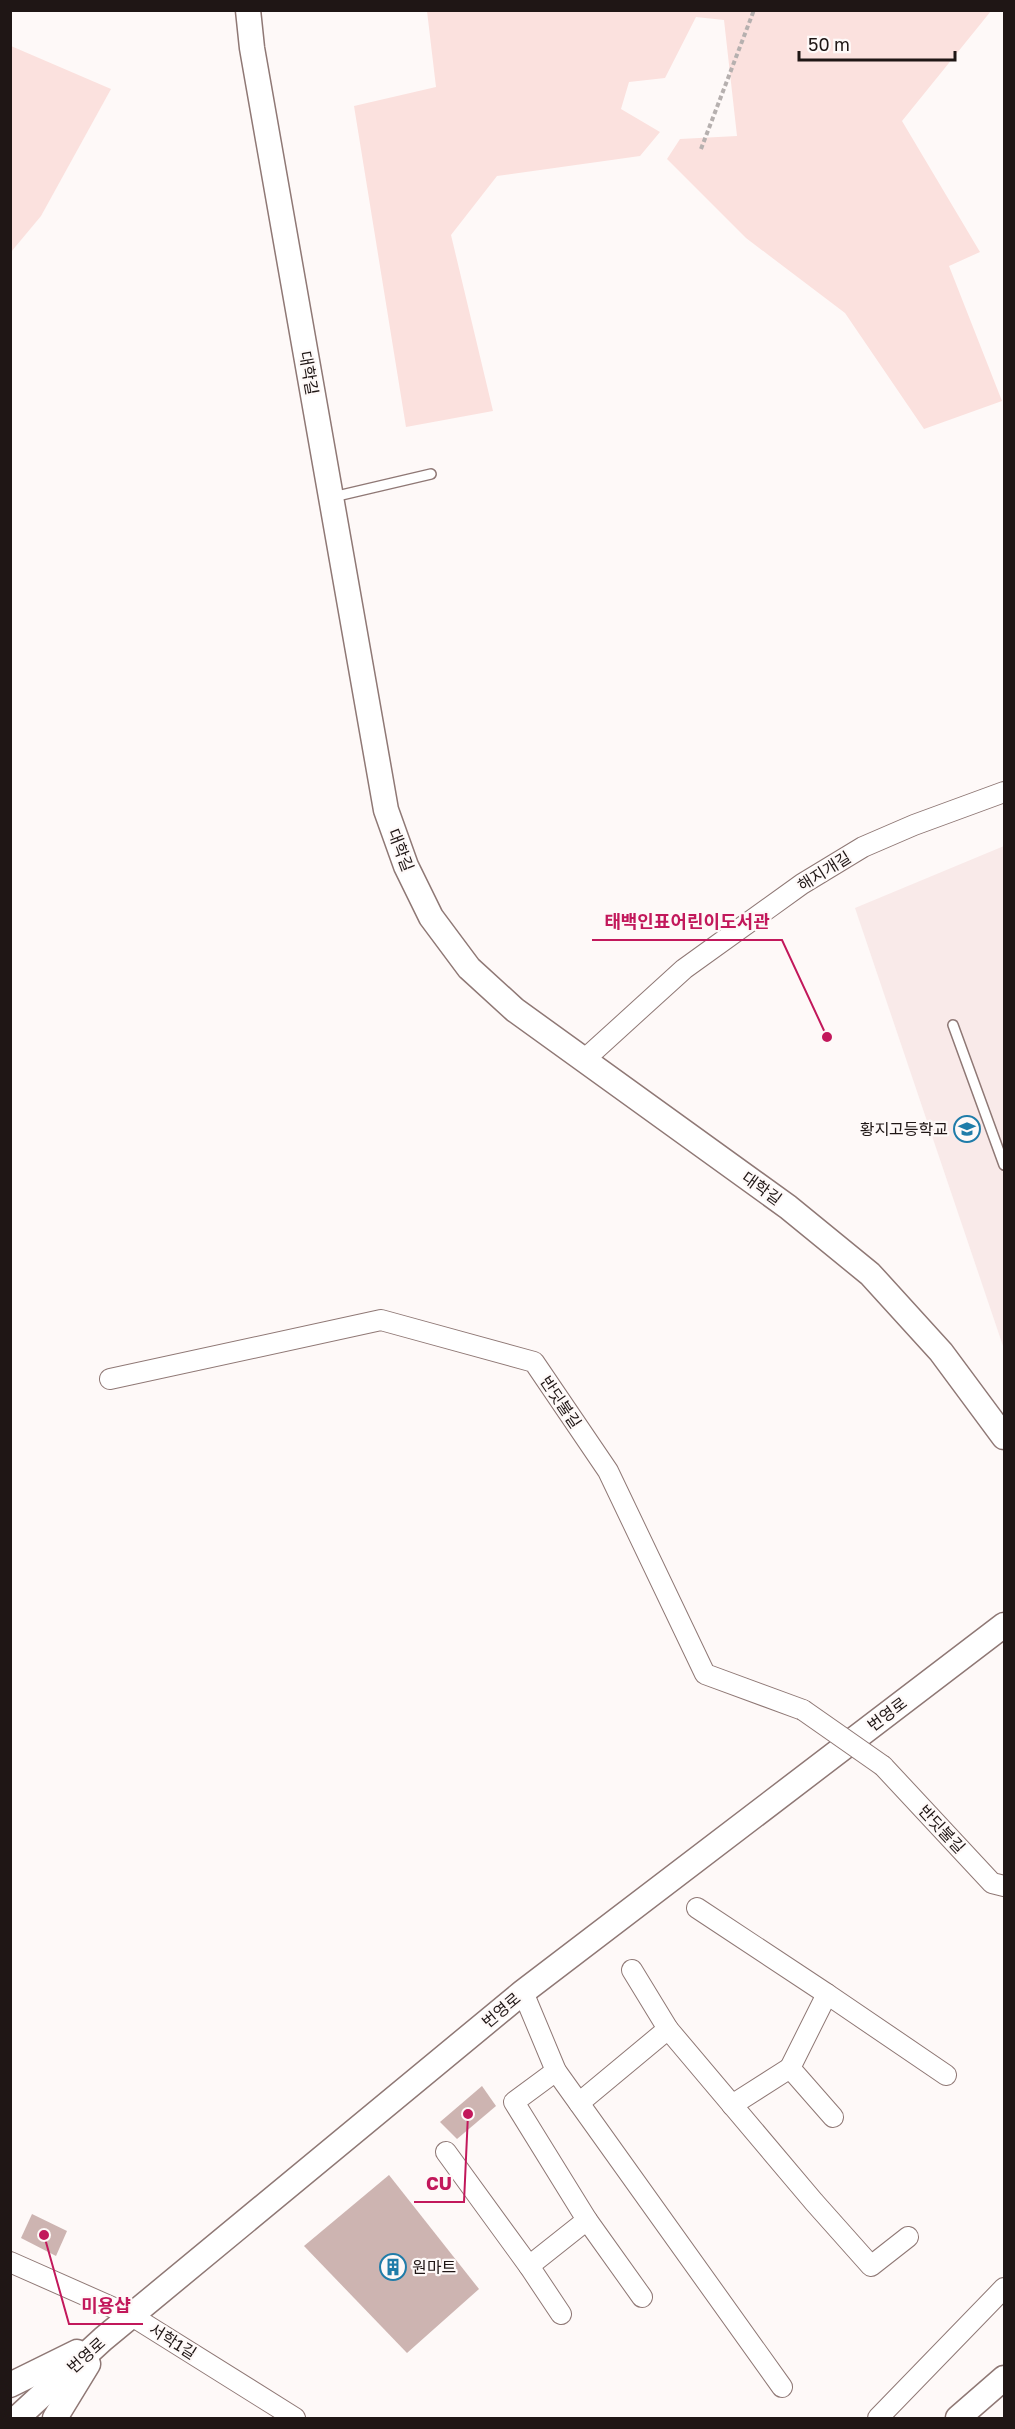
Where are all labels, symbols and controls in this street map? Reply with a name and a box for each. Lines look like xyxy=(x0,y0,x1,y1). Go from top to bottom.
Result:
scale bar xyxy=(799,24,955,62)
text: 50 m xyxy=(808,33,850,55)
street label: 대학길 xyxy=(295,350,323,396)
street label: 대학길 xyxy=(384,826,418,874)
street label: 해지개길 xyxy=(794,847,854,895)
callout: 태백인표어린이도서관 xyxy=(592,904,782,940)
text: 태백인표어린이도서관 xyxy=(604,910,770,932)
school or university icon: 황지고등학교 xyxy=(952,1114,982,1144)
place label: 황지고등학교 xyxy=(860,1119,948,1139)
street label: 대학길 xyxy=(738,1167,786,1209)
street label: 반딧불길 xyxy=(536,1372,586,1432)
street label: 번영로 xyxy=(863,1693,911,1735)
street label: 반딧불길 xyxy=(915,1801,969,1857)
street label: 번영로 xyxy=(478,1988,525,2032)
callout: CU xyxy=(414,2166,464,2202)
text: CU xyxy=(426,2172,452,2194)
building icon: 원마트 xyxy=(378,2252,408,2282)
place label: 원마트 xyxy=(412,2257,456,2277)
callout: 미용샵 xyxy=(69,2288,143,2324)
text: 미용샵 xyxy=(81,2294,131,2316)
street label: 서학1길 xyxy=(146,2319,200,2363)
street label: 번영로 xyxy=(63,2333,109,2377)

